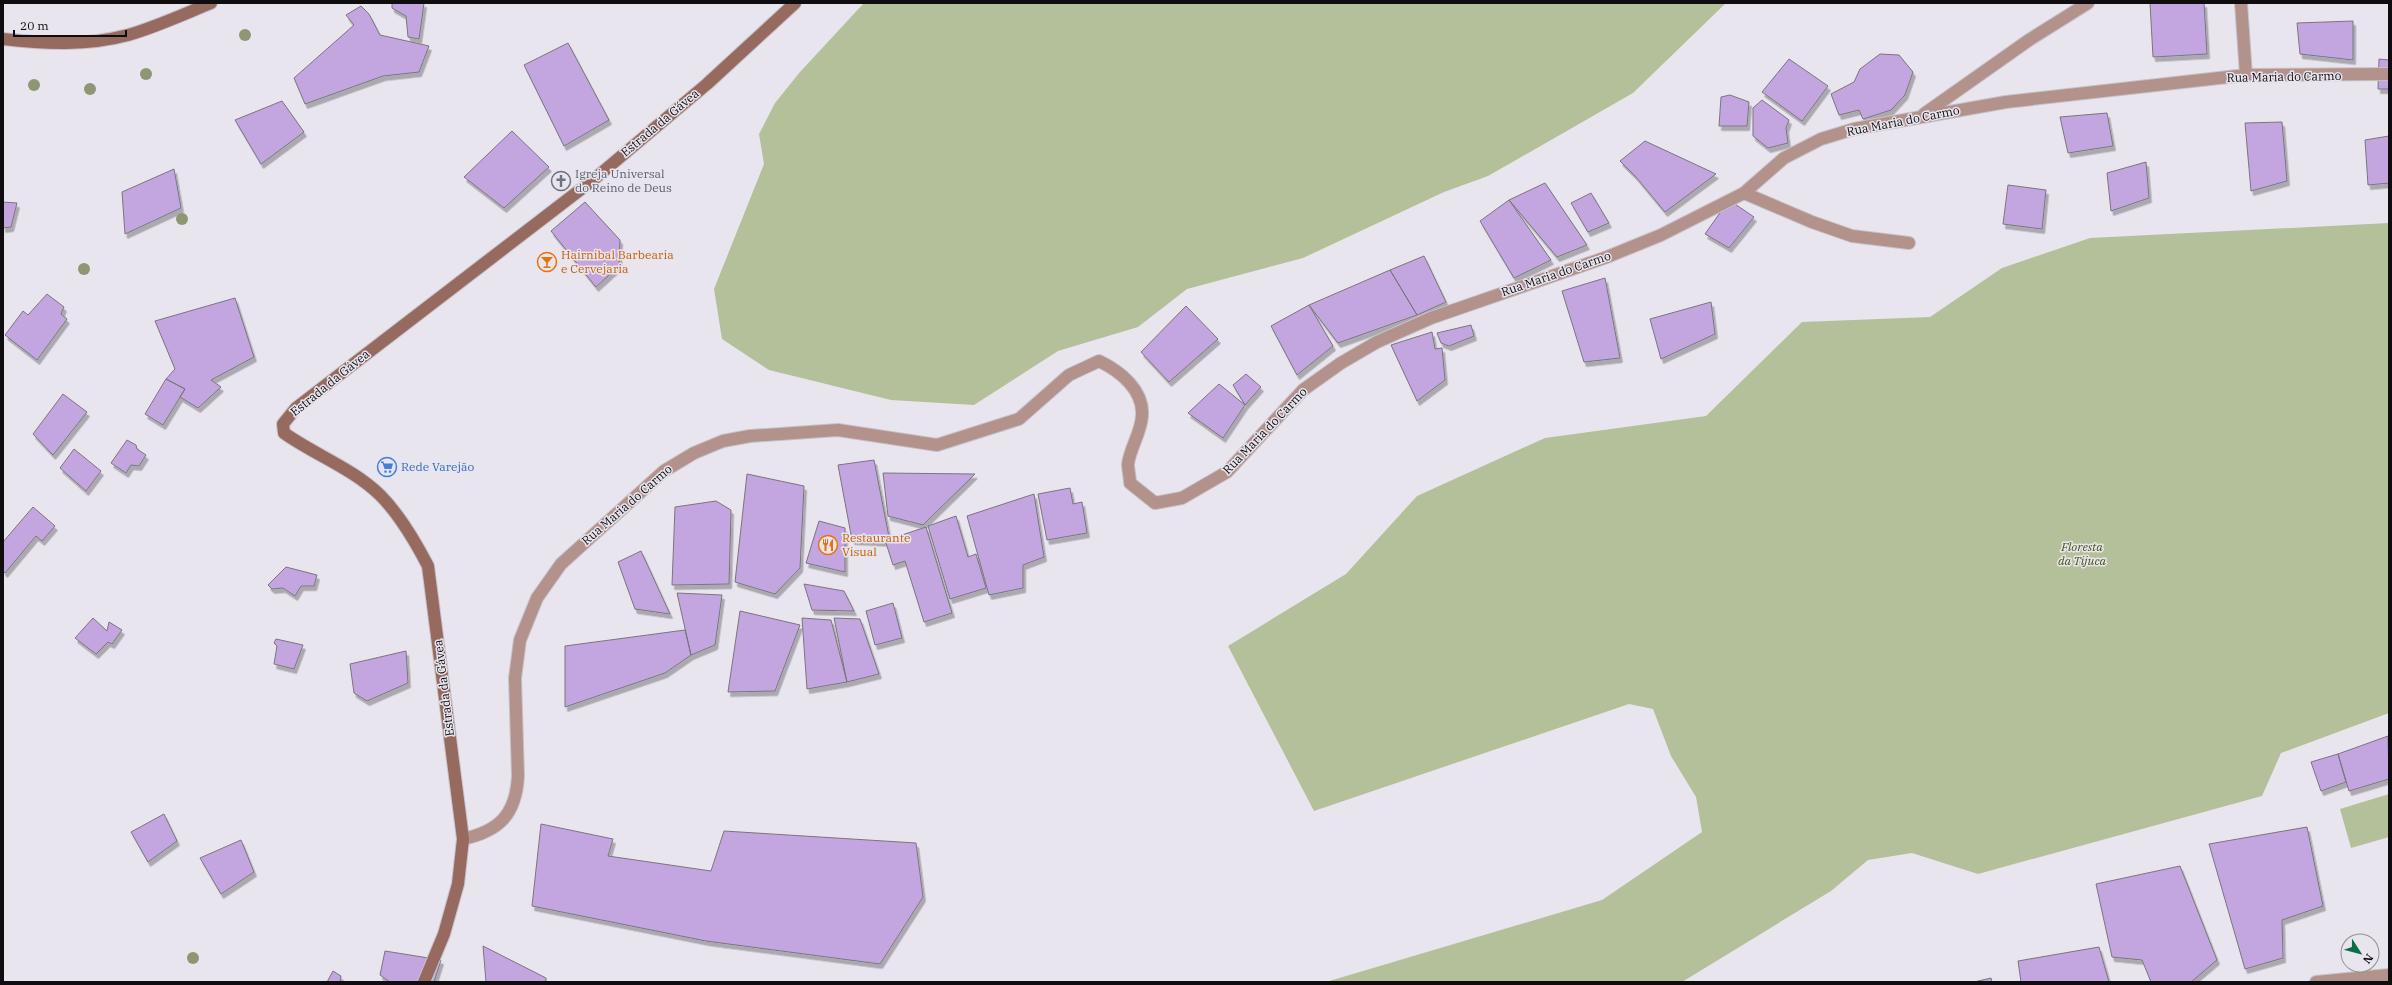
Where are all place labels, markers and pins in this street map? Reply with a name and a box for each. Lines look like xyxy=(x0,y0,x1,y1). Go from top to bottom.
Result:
place label: Igreja Universal do Reino de Deus xyxy=(575,166,672,195)
church icon: Igreja Universal do Reino de Deus xyxy=(550,170,572,192)
place label: Hairnibal Barbearia e Cervejaria xyxy=(561,247,674,276)
bar icon: Hairnibal Barbearia e Cervejaria xyxy=(536,251,558,273)
supermarket icon: Rede Varejão xyxy=(376,456,398,478)
place label: Rede Varejão xyxy=(401,459,475,474)
place label: Restaurante Visual xyxy=(842,530,910,559)
restaurant icon: Restaurante Visual xyxy=(817,534,839,556)

